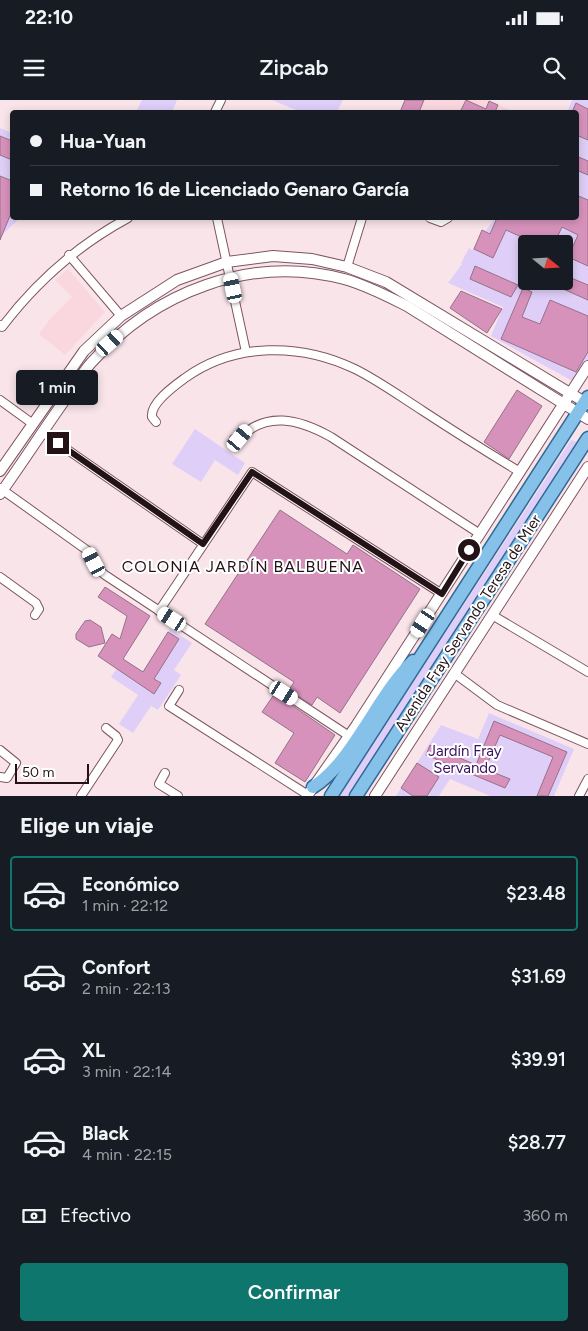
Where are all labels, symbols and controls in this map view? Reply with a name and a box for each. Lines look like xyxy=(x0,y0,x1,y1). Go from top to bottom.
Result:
text: 22:10 xyxy=(25,6,73,29)
icon: menu xyxy=(20,54,48,82)
text: Zipcab xyxy=(259,54,329,81)
icon: search xyxy=(540,54,568,82)
text: Hua-Yuan xyxy=(60,130,146,153)
text: Retorno 16 de Licenciado Genaro García xyxy=(60,178,409,201)
north arrow xyxy=(518,235,572,290)
map controls xyxy=(518,235,573,290)
car xyxy=(222,272,243,304)
car xyxy=(93,327,126,359)
callout: 1 min xyxy=(17,370,99,406)
text: 1 min xyxy=(38,378,76,397)
car xyxy=(224,422,255,454)
route end xyxy=(47,432,69,454)
street label: Avenida Fray Servando Teresa de Mier xyxy=(391,511,545,735)
route start xyxy=(458,539,480,561)
car xyxy=(80,545,107,579)
district label: COLONIA JARDÍN BALBUENA xyxy=(122,557,364,576)
car xyxy=(155,605,188,633)
car xyxy=(408,606,437,640)
car xyxy=(267,679,300,707)
park label: Jardín Fray Servando xyxy=(428,742,502,777)
scale bar xyxy=(15,761,89,784)
text: 50 m xyxy=(22,764,54,781)
text: Elige un viaje xyxy=(20,812,153,839)
icon: car xyxy=(22,871,67,916)
text: Económico xyxy=(82,873,179,896)
text: $23.48 xyxy=(506,882,566,905)
text: 1 min · 22:12 xyxy=(82,896,168,915)
icon: car xyxy=(22,954,67,999)
text: Confort xyxy=(82,956,151,979)
text: $31.69 xyxy=(511,965,566,988)
text: 2 min · 22:13 xyxy=(82,979,170,998)
icon: car xyxy=(22,1037,67,1082)
text: XL xyxy=(82,1039,105,1062)
text: $39.91 xyxy=(511,1048,566,1071)
text: 3 min · 22:14 xyxy=(82,1062,171,1081)
icon: car xyxy=(22,1120,67,1165)
text: Black xyxy=(82,1122,129,1145)
text: $28.77 xyxy=(508,1131,566,1154)
text: 4 min · 22:15 xyxy=(82,1145,172,1164)
icon: cash xyxy=(20,1202,48,1230)
text: Efectivo xyxy=(60,1204,131,1227)
text: 360 m xyxy=(522,1206,568,1225)
button: Confirmar xyxy=(20,1263,568,1321)

